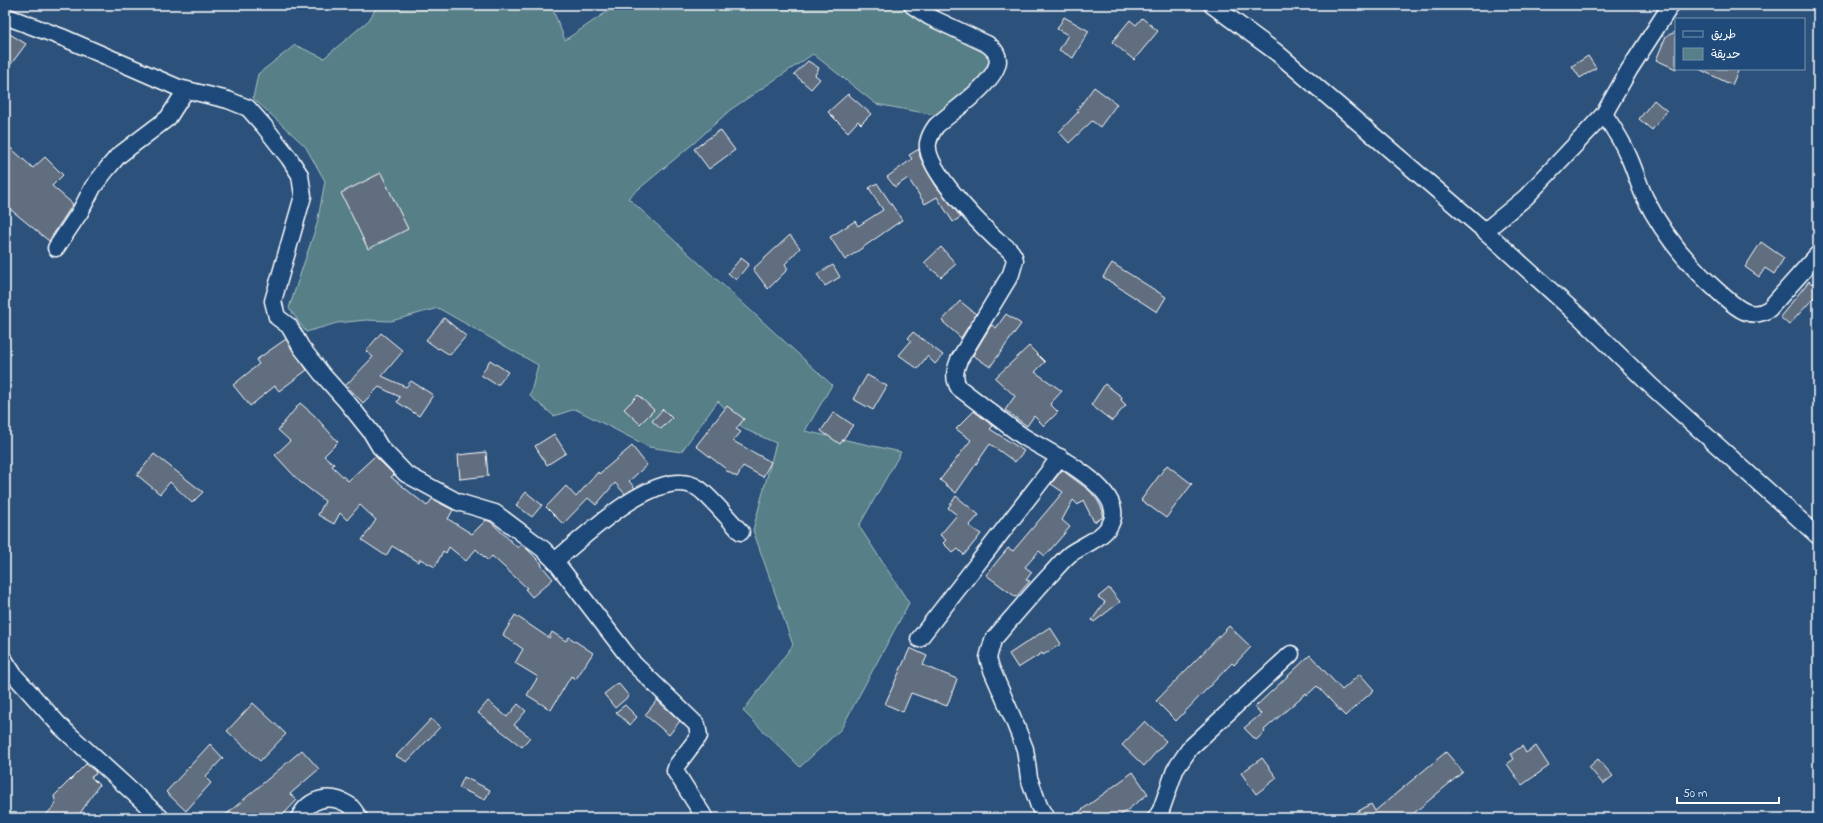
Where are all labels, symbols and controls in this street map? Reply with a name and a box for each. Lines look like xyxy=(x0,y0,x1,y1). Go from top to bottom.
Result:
legend xyxy=(1675,18,1805,70)
text: طريق xyxy=(1711,26,1736,44)
text: حديقة xyxy=(1711,46,1740,64)
scale bar xyxy=(1677,779,1779,805)
text: 50 m xyxy=(1683,785,1707,803)

